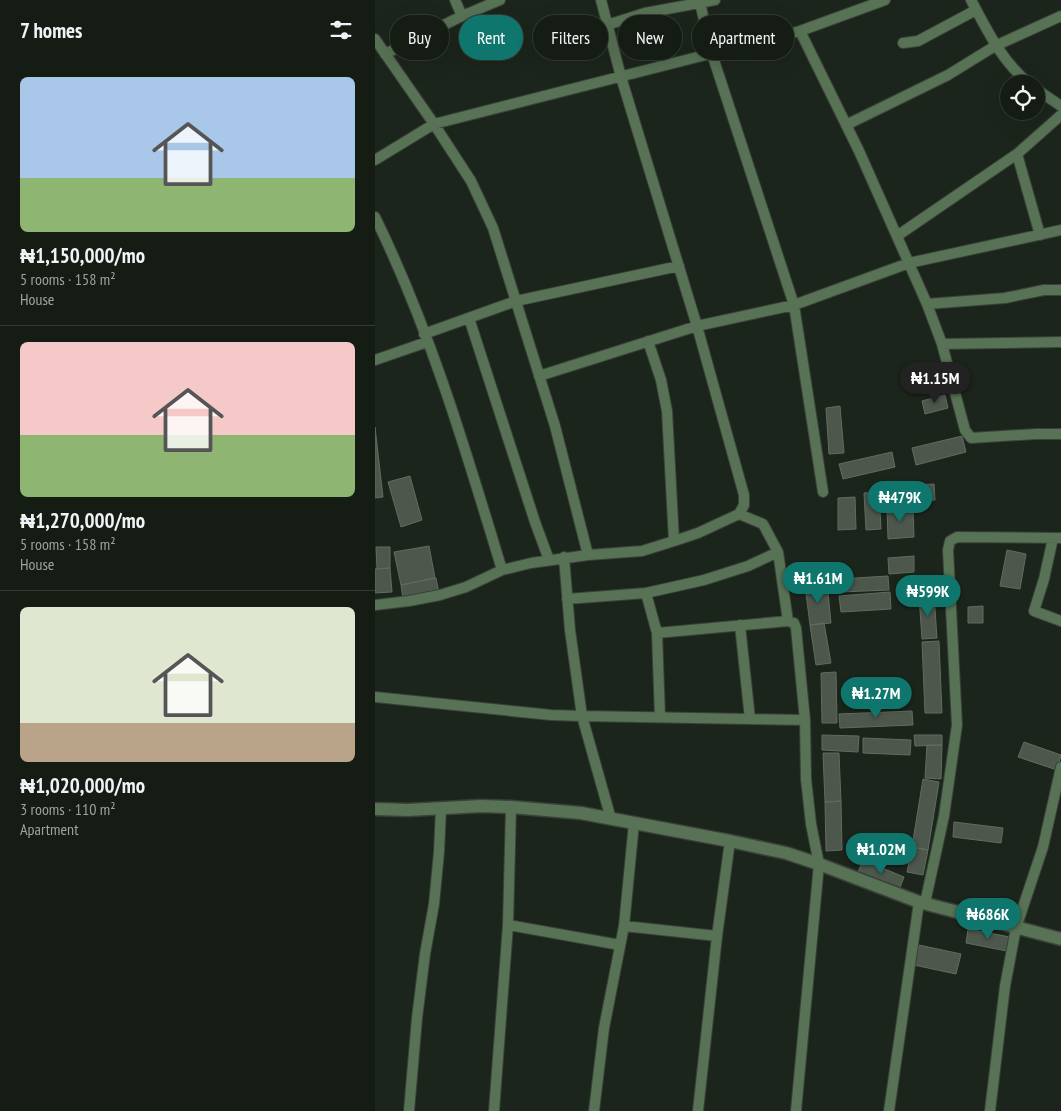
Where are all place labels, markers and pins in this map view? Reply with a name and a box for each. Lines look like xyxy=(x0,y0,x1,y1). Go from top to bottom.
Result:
pin: ₦1.15M xyxy=(894,362,976,404)
pin: ₦479K xyxy=(865,480,935,523)
pin: ₦1.61M xyxy=(777,562,859,604)
pin: ₦599K xyxy=(893,574,963,617)
pin: ₦1.27M xyxy=(835,676,917,719)
pin: ₦1.02M xyxy=(840,832,922,875)
pin: ₦686K xyxy=(953,898,1023,940)

